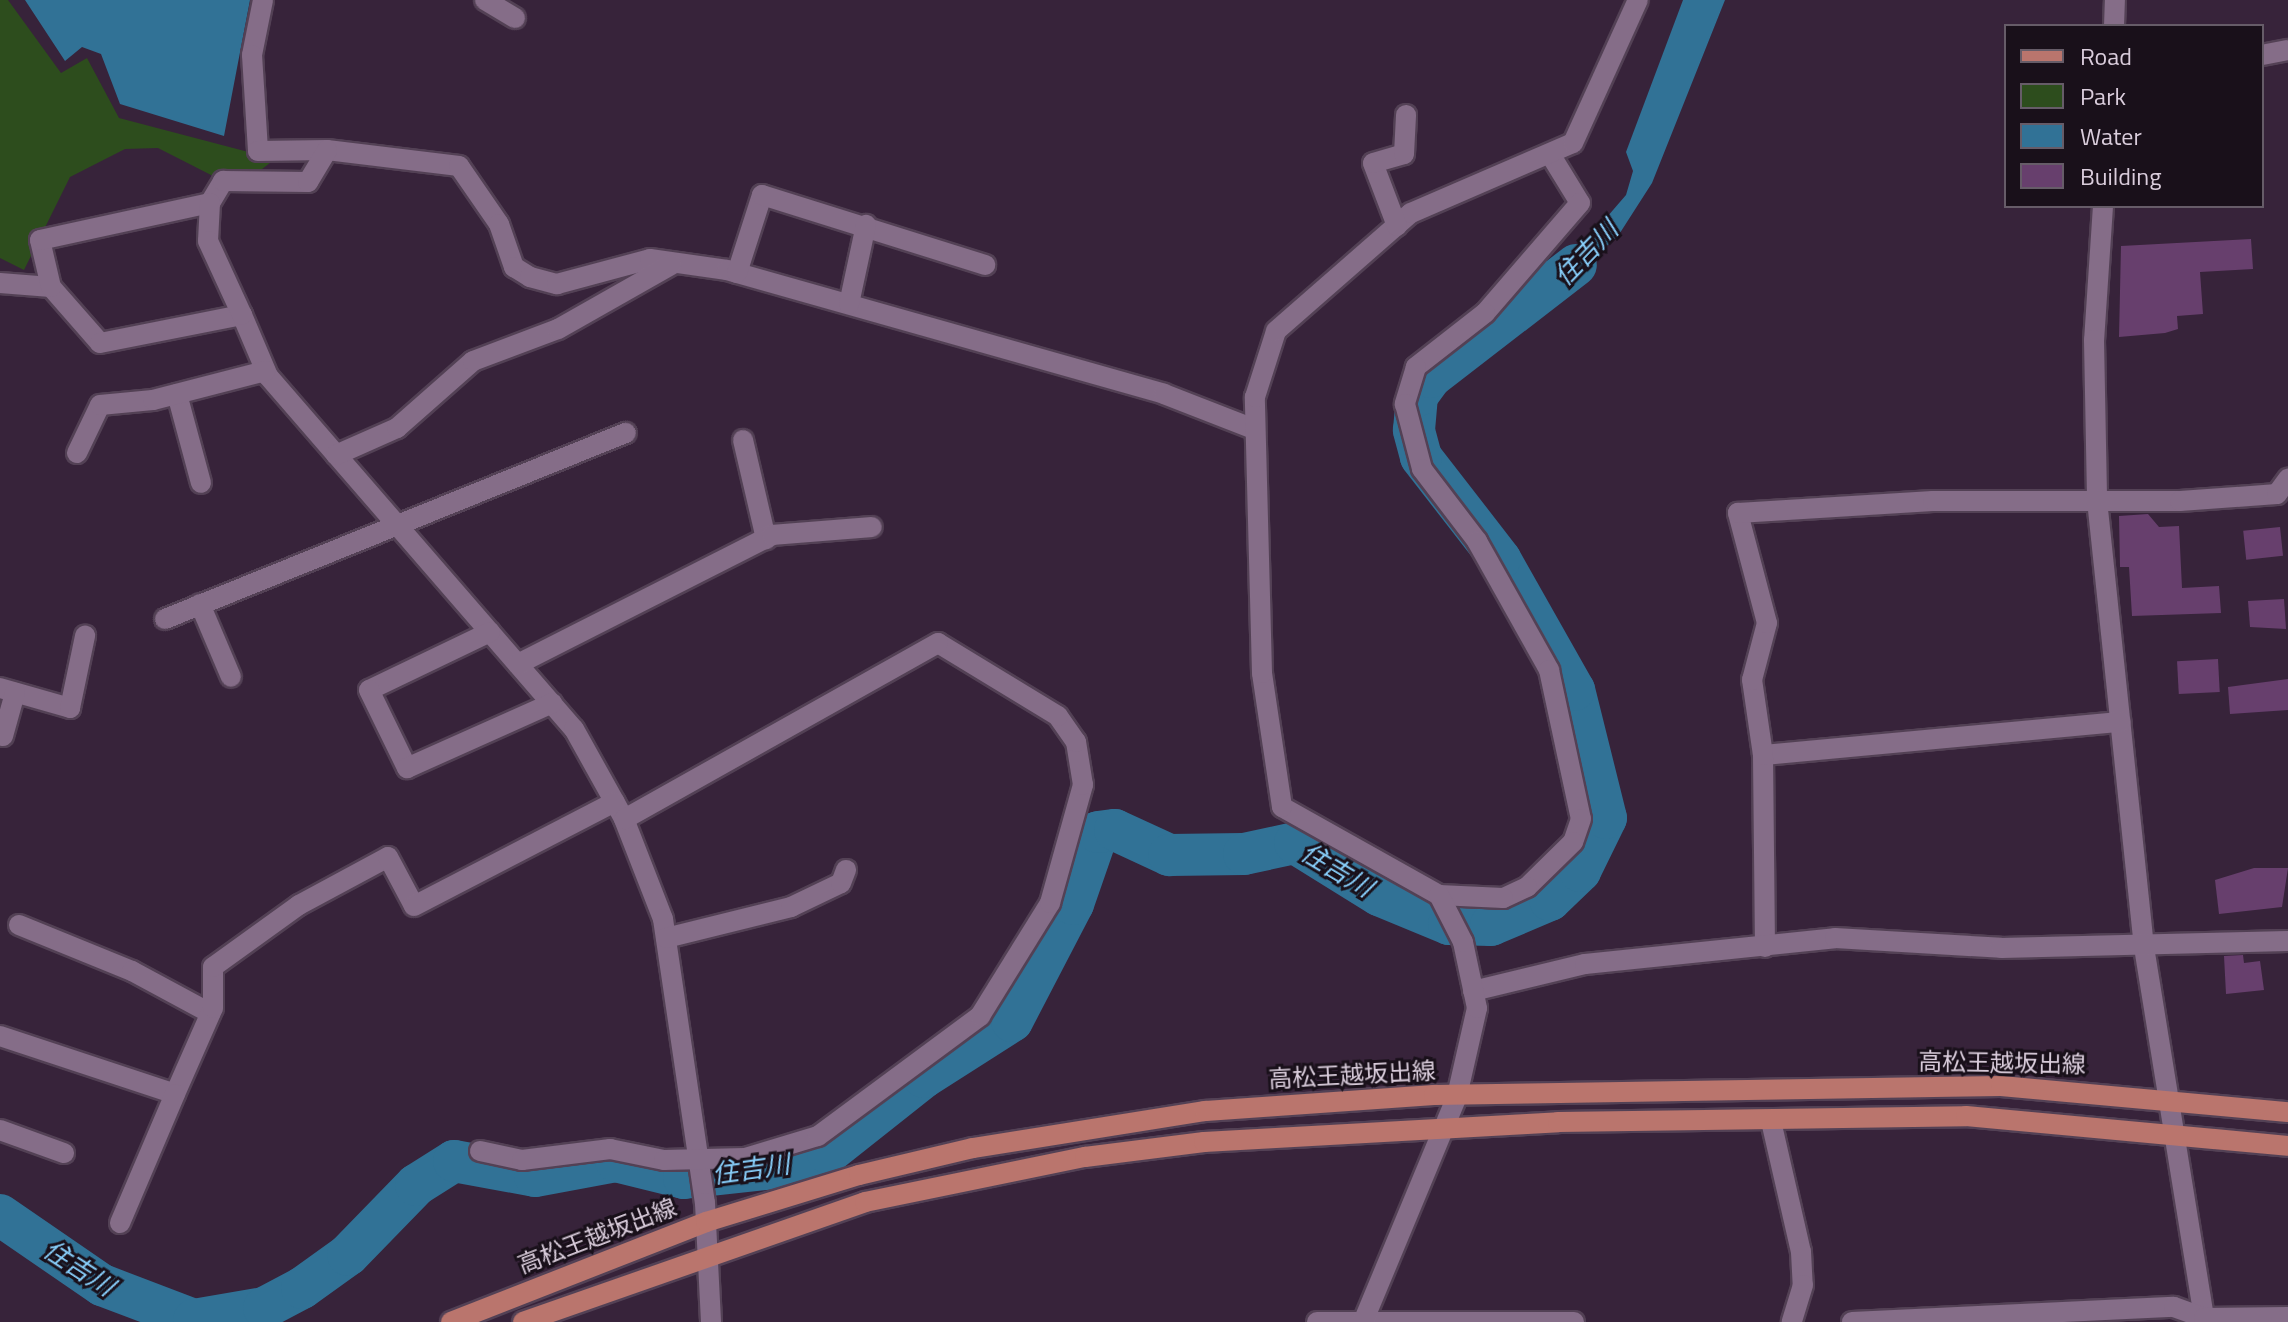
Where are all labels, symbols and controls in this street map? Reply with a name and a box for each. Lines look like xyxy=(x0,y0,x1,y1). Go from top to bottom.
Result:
legend xyxy=(2004,24,2264,208)
text: Road xyxy=(2080,38,2132,74)
text: Park xyxy=(2080,78,2126,114)
text: Water xyxy=(2080,118,2142,154)
text: Building xyxy=(2080,158,2162,194)
water label: 住吉川 xyxy=(1548,214,1624,292)
water label: 住吉川 xyxy=(1296,837,1378,903)
street label: 高松王越坂出線 xyxy=(1918,1047,2086,1079)
street label: 高松王越坂出線 xyxy=(1267,1056,1437,1094)
water label: 住吉川 xyxy=(710,1148,792,1190)
street label: 高松王越坂出線 xyxy=(513,1192,681,1280)
water label: 住吉川 xyxy=(38,1234,120,1302)

